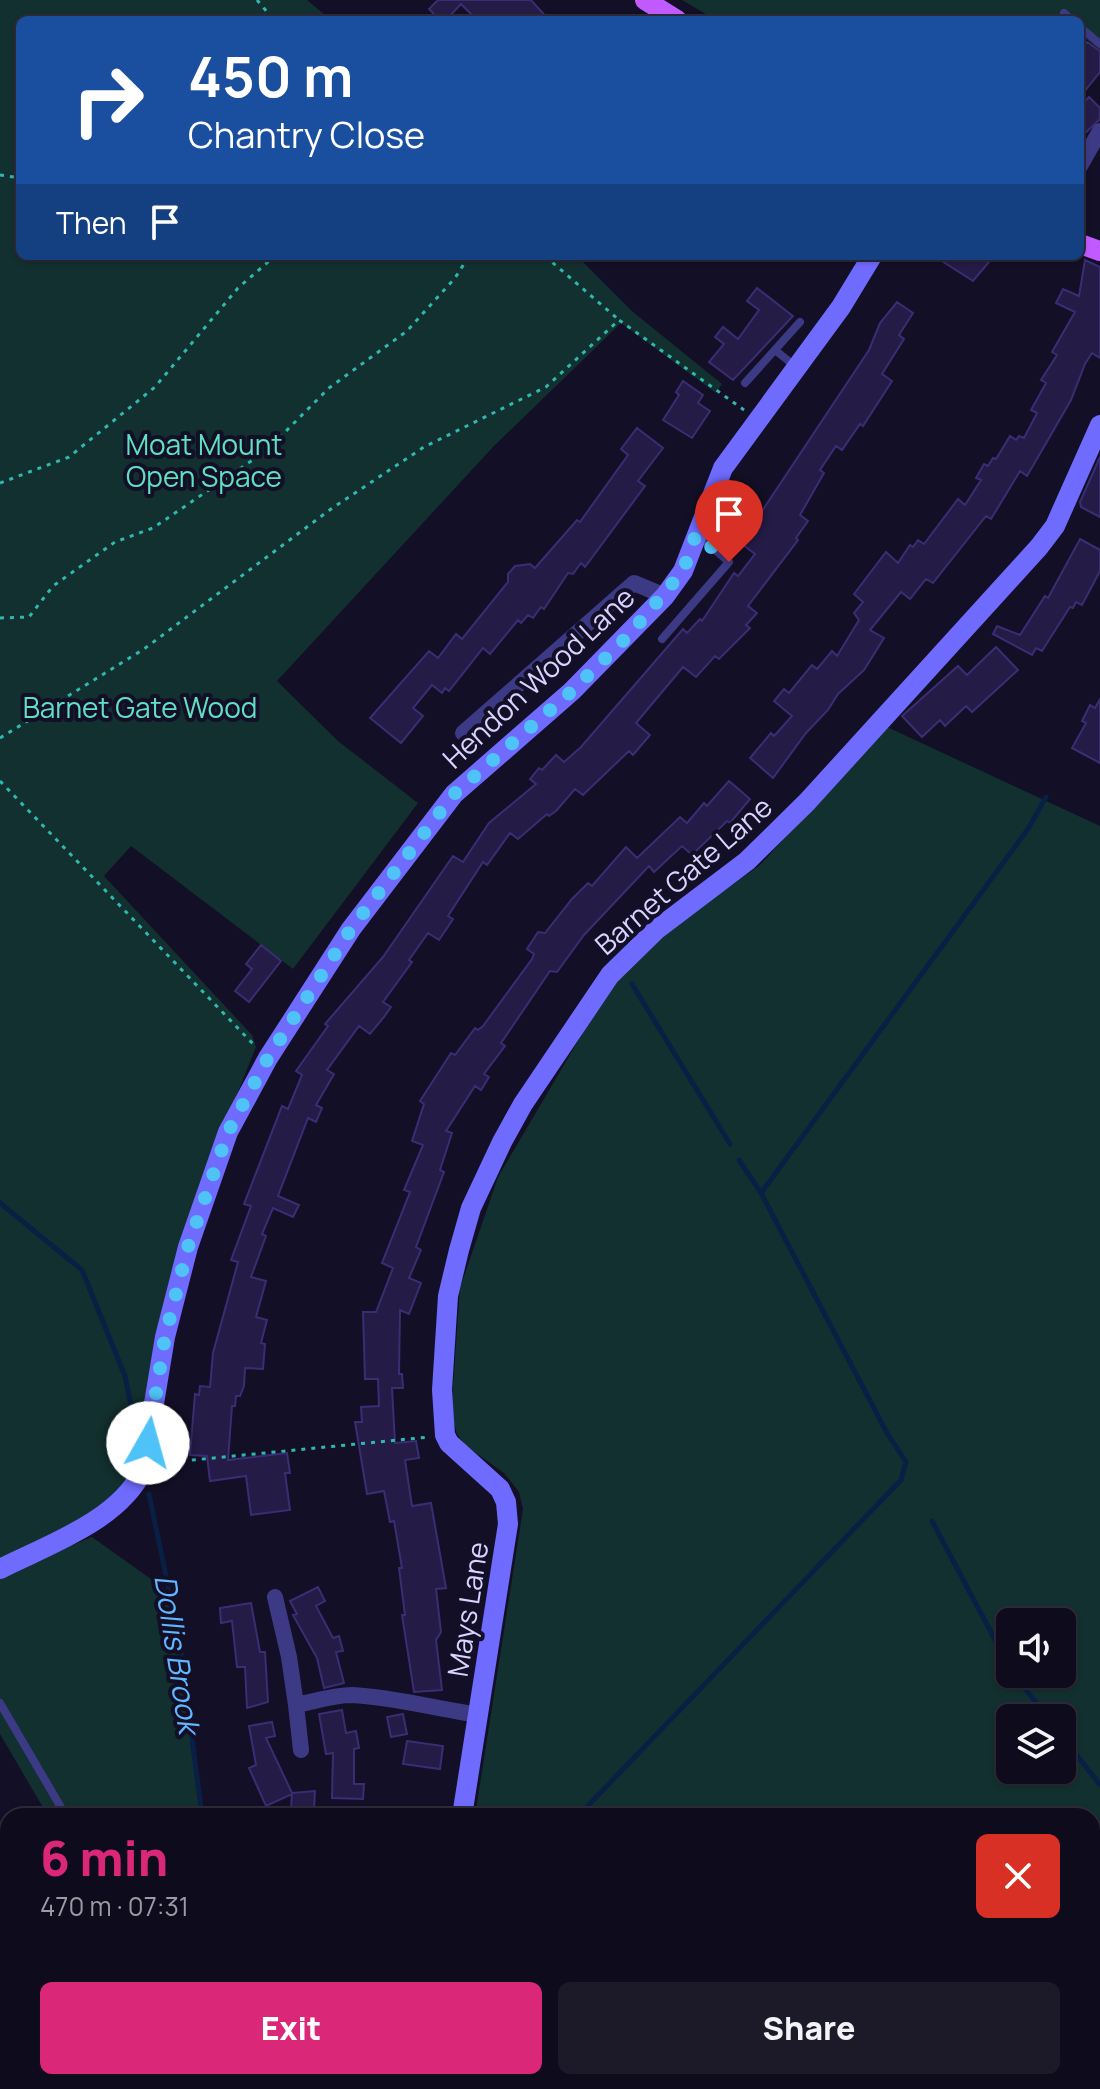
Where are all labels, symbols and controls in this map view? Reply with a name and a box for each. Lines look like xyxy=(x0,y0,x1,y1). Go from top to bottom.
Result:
text: 450 m xyxy=(188,37,353,114)
icon: right xyxy=(56,48,160,152)
text: Chantry Close xyxy=(188,110,425,159)
icon: arrive xyxy=(143,200,187,244)
text: Then xyxy=(56,202,127,243)
park label: Moat Mount Open Space xyxy=(125,425,283,495)
pin xyxy=(695,480,763,562)
icon: arrive xyxy=(707,492,751,536)
street label: Hendon Wood Lane xyxy=(434,578,642,776)
park label: Barnet Gate Wood xyxy=(23,688,257,726)
street label: Barnet Gate Lane xyxy=(586,787,780,963)
position arrow xyxy=(106,1401,190,1485)
street label: Mays Lane xyxy=(438,1539,496,1679)
water label: Dollis Brook xyxy=(145,1572,211,1740)
map controls xyxy=(996,1608,1076,1784)
button: sound xyxy=(996,1608,1076,1688)
button: layers xyxy=(996,1704,1076,1784)
text: 6 min xyxy=(40,1825,168,1890)
button: close xyxy=(976,1834,1060,1918)
text: 470 m · 07:31 xyxy=(40,1888,189,1924)
button: Exit xyxy=(40,1982,542,2074)
button: Share xyxy=(558,1982,1060,2074)

